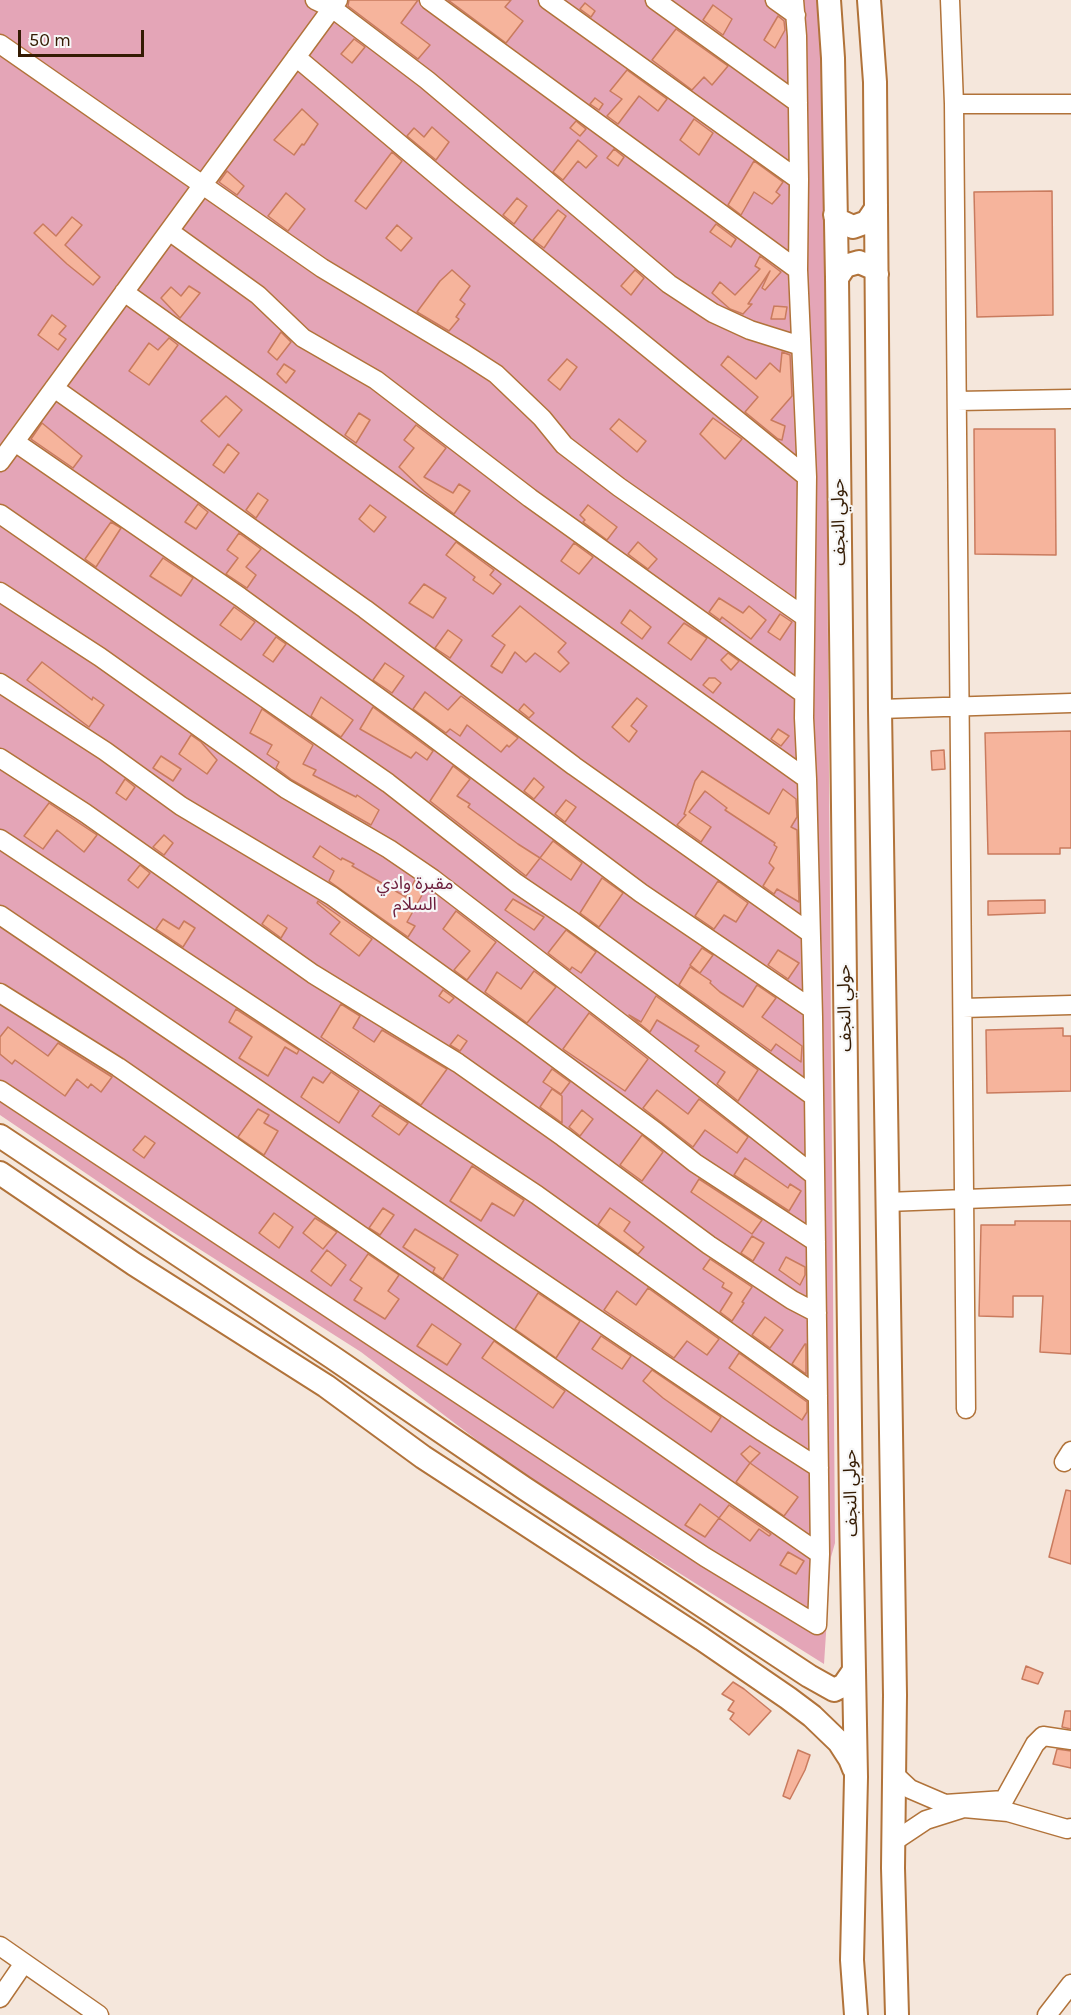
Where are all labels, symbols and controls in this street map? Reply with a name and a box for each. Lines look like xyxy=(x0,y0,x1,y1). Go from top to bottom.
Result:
scale bar xyxy=(21,18,147,56)
text: 50 m xyxy=(29,29,71,51)
street label: حولي النجف xyxy=(827,478,851,566)
park label: مقبرة وادي السلام xyxy=(376,873,454,916)
street label: حولي النجف xyxy=(833,964,857,1052)
street label: حولي النجف xyxy=(839,1449,863,1537)

